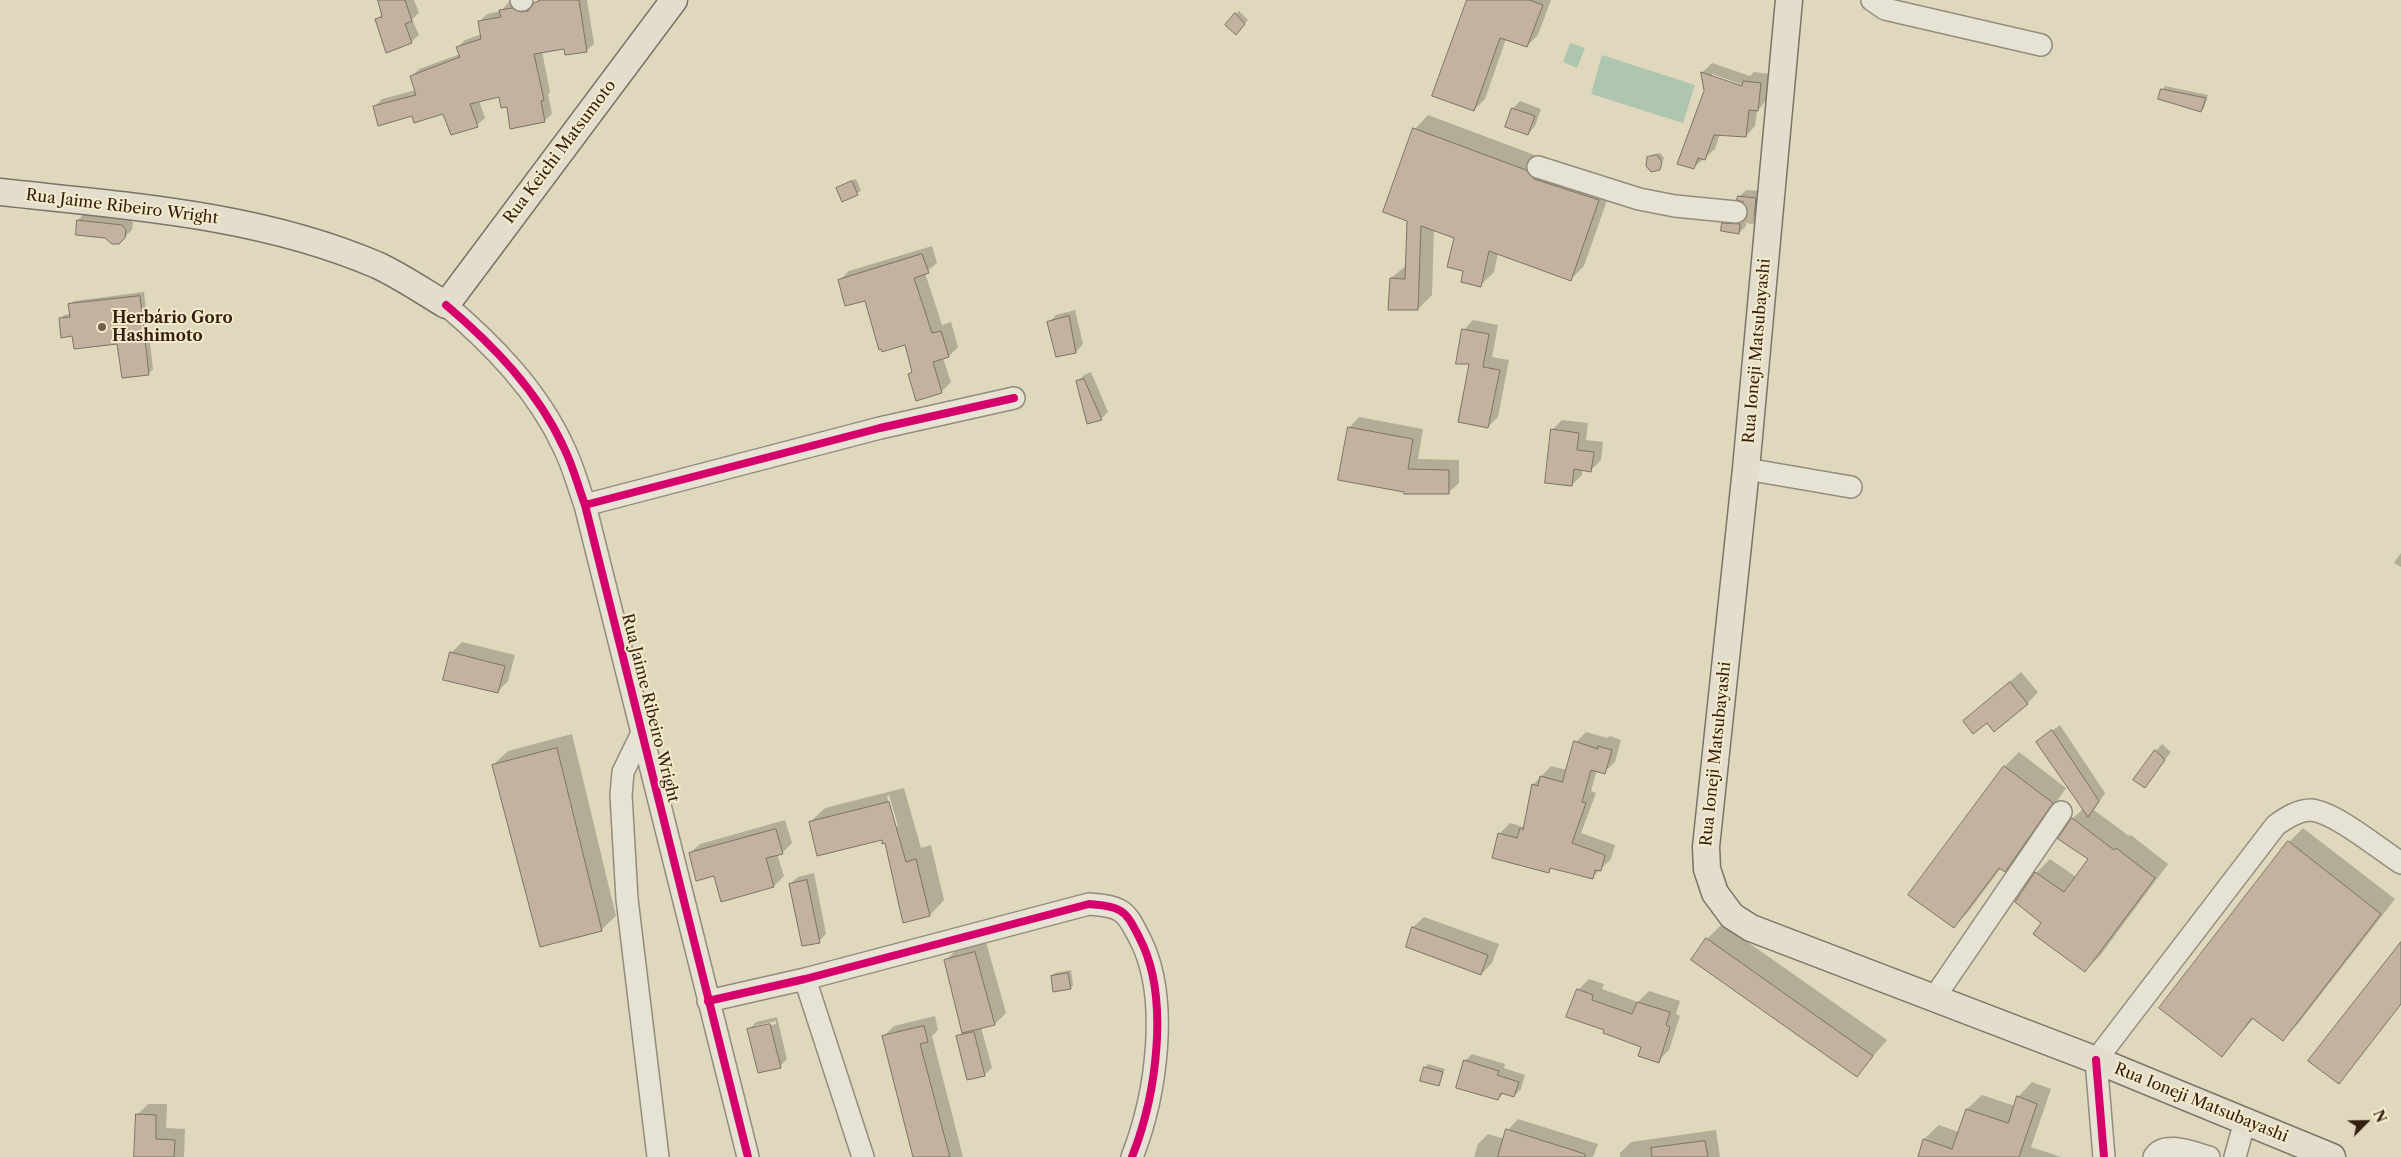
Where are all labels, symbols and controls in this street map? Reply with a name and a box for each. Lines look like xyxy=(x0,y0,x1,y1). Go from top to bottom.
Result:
street label: Rua Keichi Matsumoto xyxy=(500,76,620,228)
street label: Rua Jaime Ribeiro Wright xyxy=(25,186,219,228)
street label: Rua Ioneji Matsubayashi xyxy=(1739,258,1775,444)
place label: Herbário Goro Hashimoto xyxy=(112,308,233,346)
marker: Herbário Goro Hashimoto xyxy=(96,321,108,333)
street label: Rua Jaime Ribeiro Wright xyxy=(617,612,683,804)
street label: Rua Ioneji Matsubayashi xyxy=(1697,661,1735,847)
street label: Rua Ioneji Matsubayashi xyxy=(2111,1059,2291,1147)
north arrow xyxy=(2341,1097,2391,1147)
text: N xyxy=(2369,1107,2390,1125)

